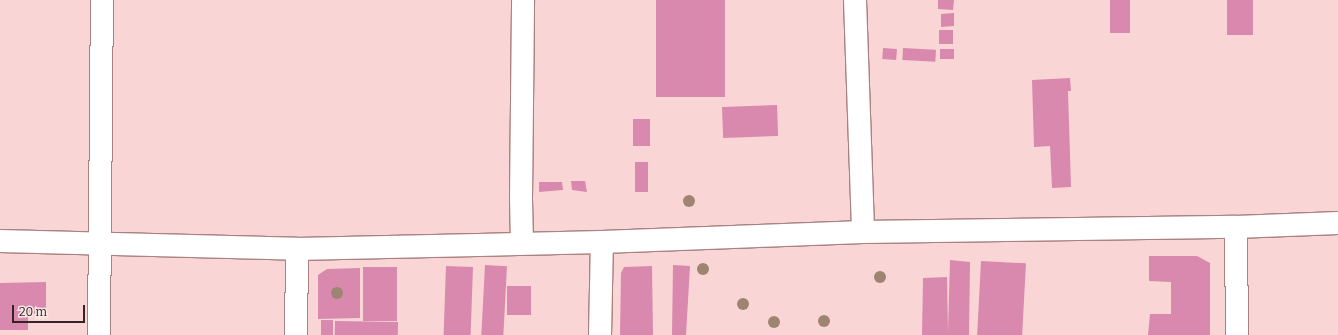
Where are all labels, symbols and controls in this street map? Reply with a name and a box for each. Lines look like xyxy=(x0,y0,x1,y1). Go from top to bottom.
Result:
scale bar xyxy=(14,297,87,323)
text: 20 m xyxy=(19,305,47,319)

